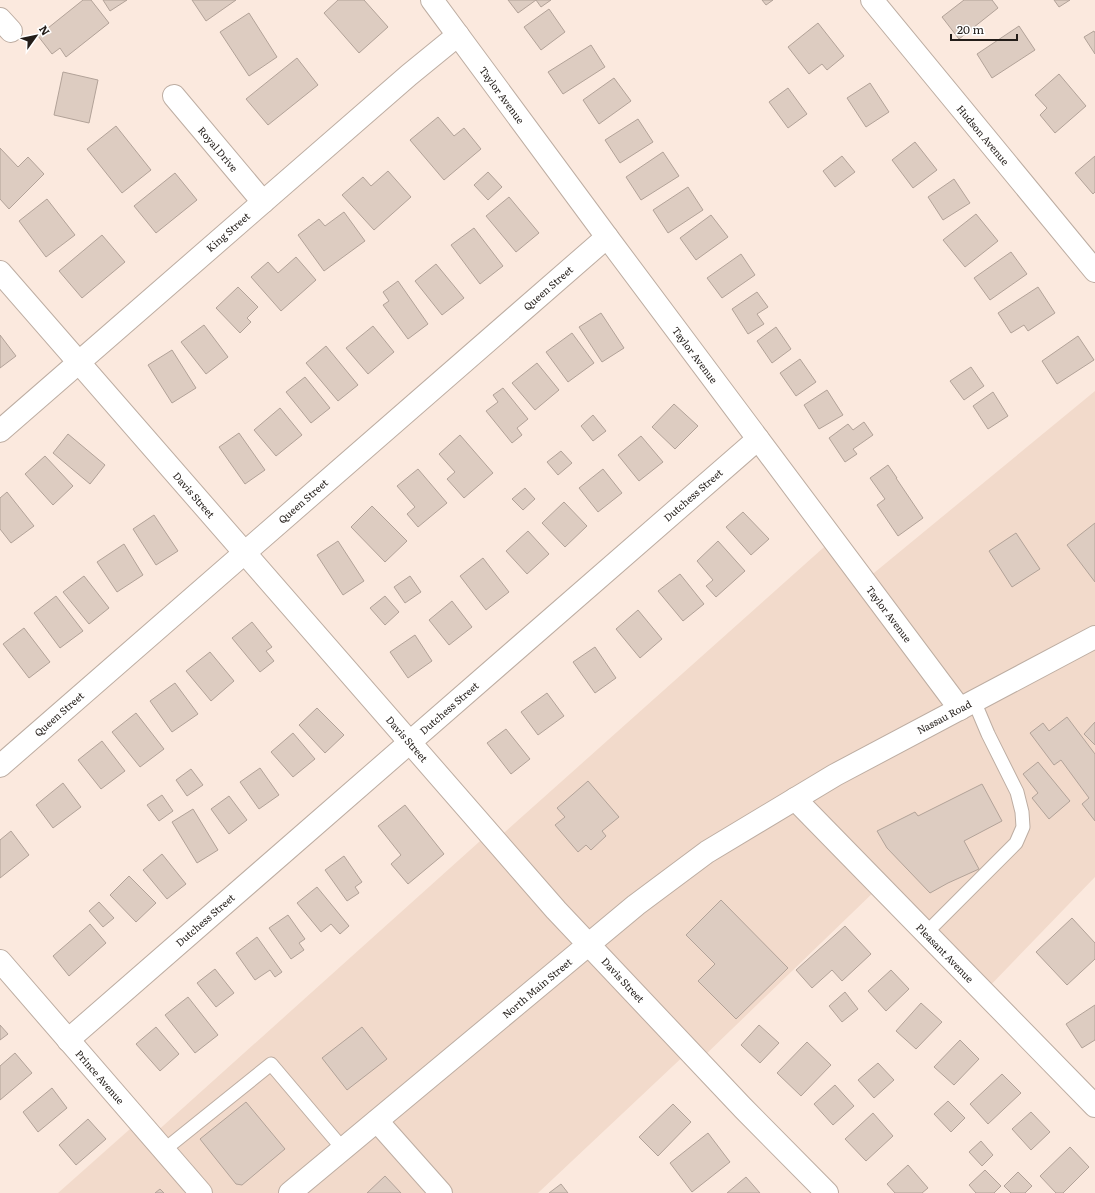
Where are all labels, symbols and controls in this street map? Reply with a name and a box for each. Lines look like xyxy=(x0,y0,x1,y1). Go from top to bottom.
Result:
north arrow xyxy=(16,16,56,56)
scale bar xyxy=(951,16,1017,42)
text: 20 m xyxy=(957,20,984,38)
text: N xyxy=(36,22,54,38)
street label: Taylor Avenue xyxy=(476,63,528,127)
street label: Hudson Avenue xyxy=(954,101,1013,168)
street label: Royal Drive xyxy=(195,123,242,175)
street label: King Street xyxy=(202,208,253,255)
street label: Queen Street xyxy=(520,262,576,313)
street label: Taylor Avenue xyxy=(669,323,722,386)
street label: Dutchess Street xyxy=(660,465,725,525)
street label: Davis Street xyxy=(170,468,219,521)
street label: Queen Street xyxy=(275,475,331,526)
street label: Taylor Avenue xyxy=(863,582,916,645)
street label: Dutchess Street xyxy=(416,678,481,738)
street label: Queen Street xyxy=(31,688,87,739)
street label: Nassau Road xyxy=(914,696,974,737)
street label: Davis Street xyxy=(383,712,432,765)
street label: Dutchess Street xyxy=(172,890,237,950)
street label: Pleasant Avenue xyxy=(913,920,978,986)
street label: North Main Street xyxy=(499,954,575,1021)
street label: Davis Street xyxy=(598,954,648,1006)
street label: Prince Avenue xyxy=(72,1046,128,1107)

